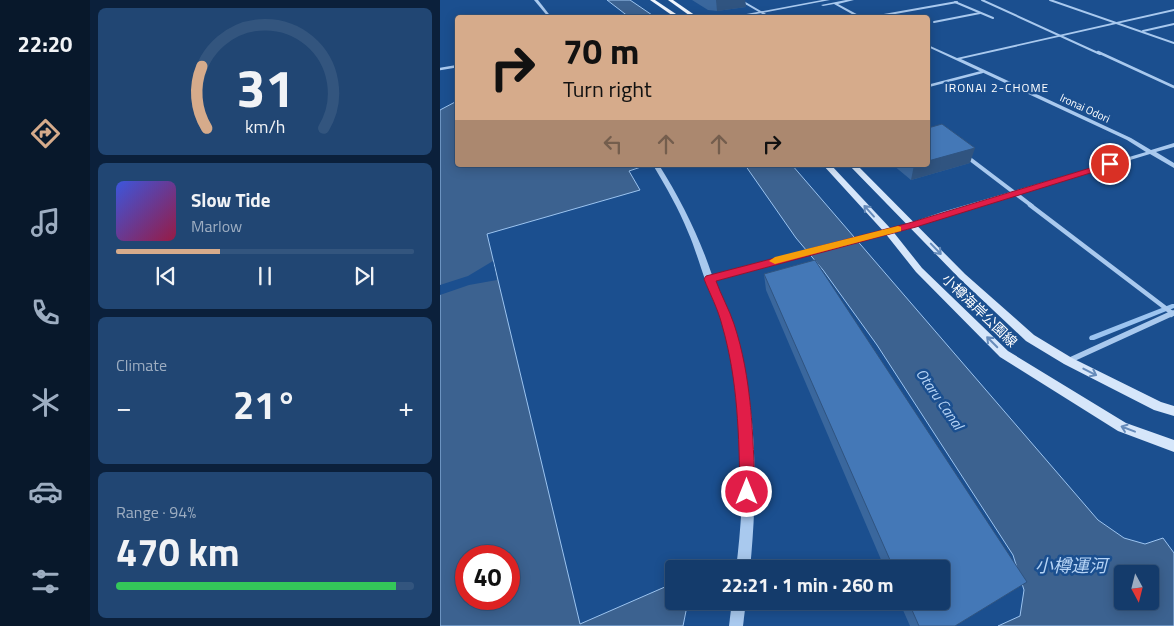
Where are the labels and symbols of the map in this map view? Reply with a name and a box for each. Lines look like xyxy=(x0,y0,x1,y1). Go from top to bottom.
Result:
district label: IRONAI 2-CHOME xyxy=(945,78,1049,97)
street label: Ironai Odori xyxy=(1057,89,1113,127)
pin xyxy=(1089,143,1131,185)
one-way arrow xyxy=(863,204,875,217)
one-way arrow xyxy=(930,243,942,255)
street label: 小樽海岸公園線 xyxy=(937,268,1023,352)
one-way arrow xyxy=(986,336,998,348)
water label: Otaru Canal xyxy=(910,364,971,436)
one-way arrow xyxy=(1082,367,1097,377)
one-way arrow xyxy=(1121,424,1136,433)
position arrow xyxy=(720,465,772,517)
speed limit sign: 40 xyxy=(455,545,520,610)
water label: 小樽運河 xyxy=(1035,552,1110,579)
north arrow xyxy=(1114,565,1159,610)

